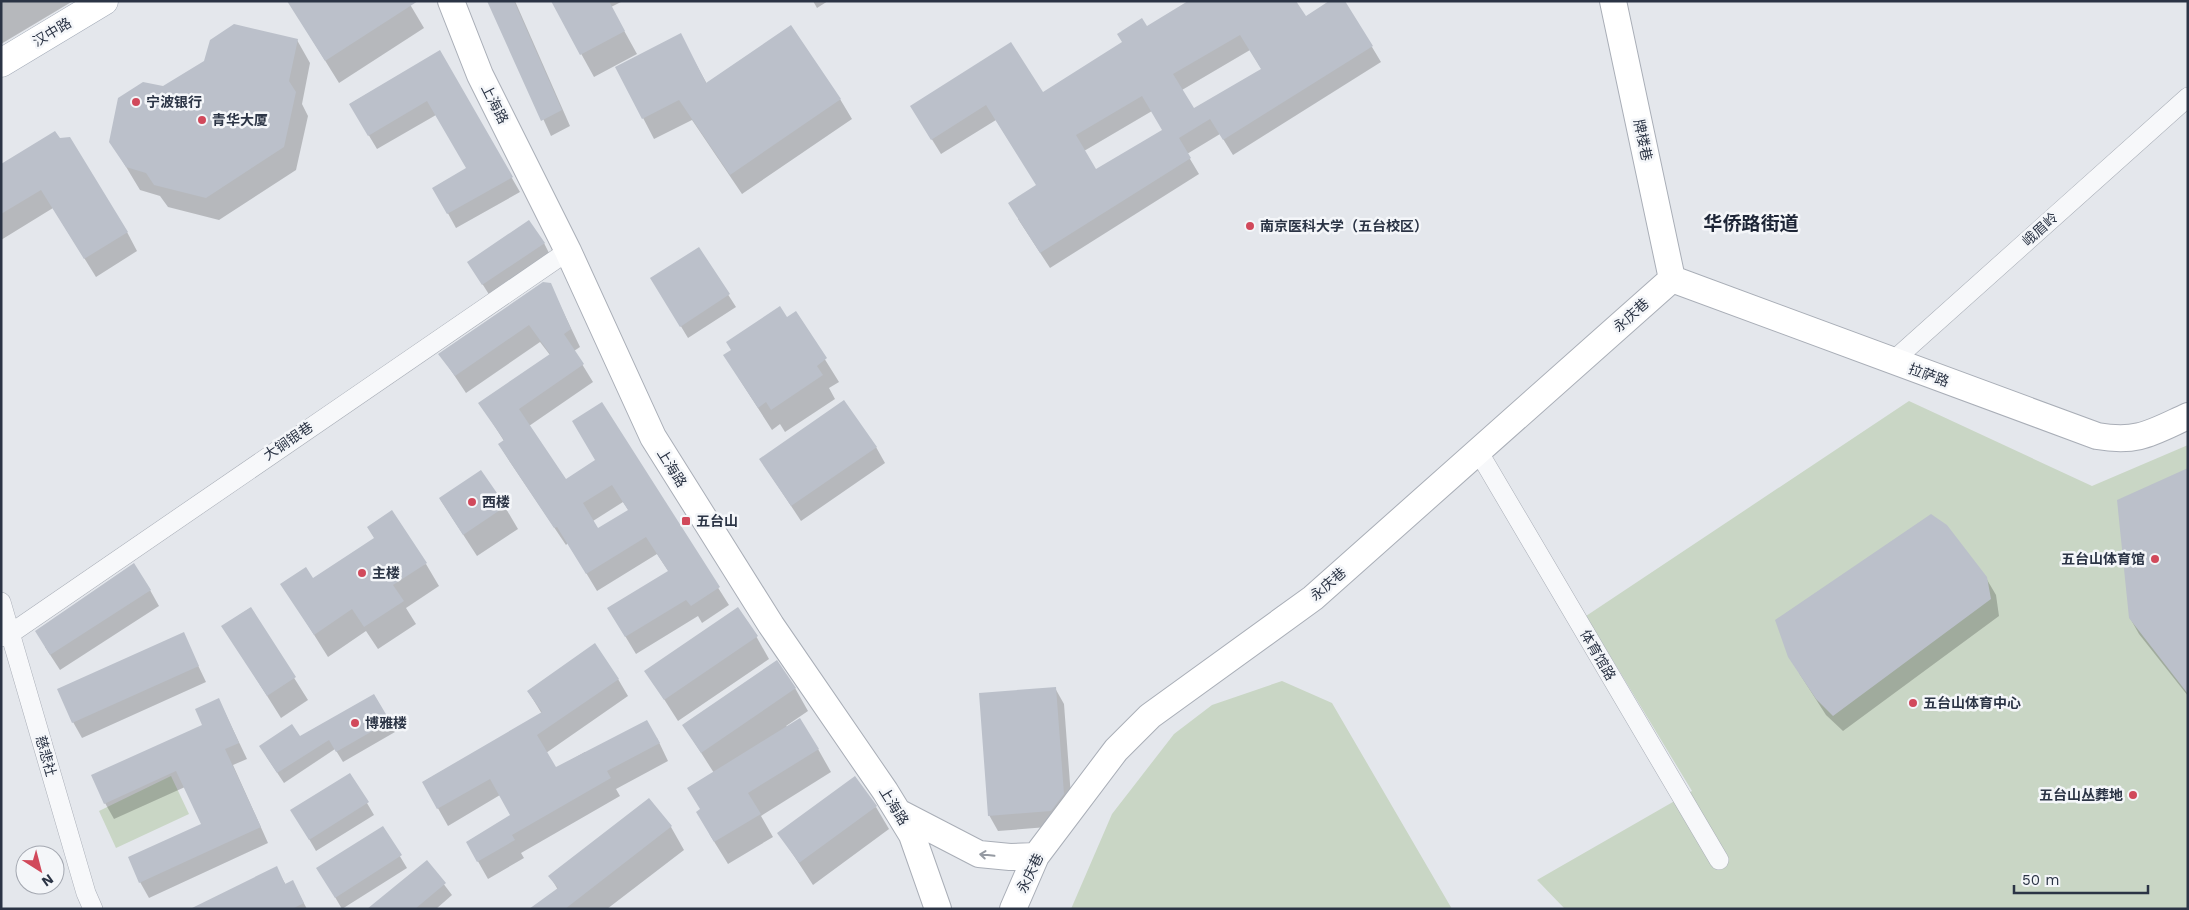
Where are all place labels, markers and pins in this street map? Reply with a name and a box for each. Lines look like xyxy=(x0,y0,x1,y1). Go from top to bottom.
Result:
place label: 宁波银行 xyxy=(146,94,202,110)
marker: 宁波银行 xyxy=(130,96,142,108)
place label: 青华大厦 xyxy=(212,112,268,128)
marker: 青华大厦 xyxy=(196,114,208,126)
place label: 南京医科大学（五台校区） xyxy=(1260,218,1428,234)
marker: 南京医科大学（五台校区） xyxy=(1244,220,1256,232)
place label: 西楼 xyxy=(482,494,510,510)
marker: 西楼 xyxy=(466,496,478,508)
place label: 五台山 xyxy=(696,513,738,529)
marker: 五台山 xyxy=(680,515,692,527)
place label: 五台山体育馆 xyxy=(2061,551,2145,567)
marker: 五台山体育馆 xyxy=(2149,553,2161,565)
place label: 主楼 xyxy=(372,565,400,581)
marker: 主楼 xyxy=(356,567,368,579)
place label: 五台山体育中心 xyxy=(1923,695,2021,711)
marker: 五台山体育中心 xyxy=(1907,697,1919,709)
place label: 博雅楼 xyxy=(365,715,407,731)
marker: 博雅楼 xyxy=(349,717,361,729)
place label: 五台山丛葬地 xyxy=(2039,787,2123,803)
marker: 五台山丛葬地 xyxy=(2127,789,2139,801)

